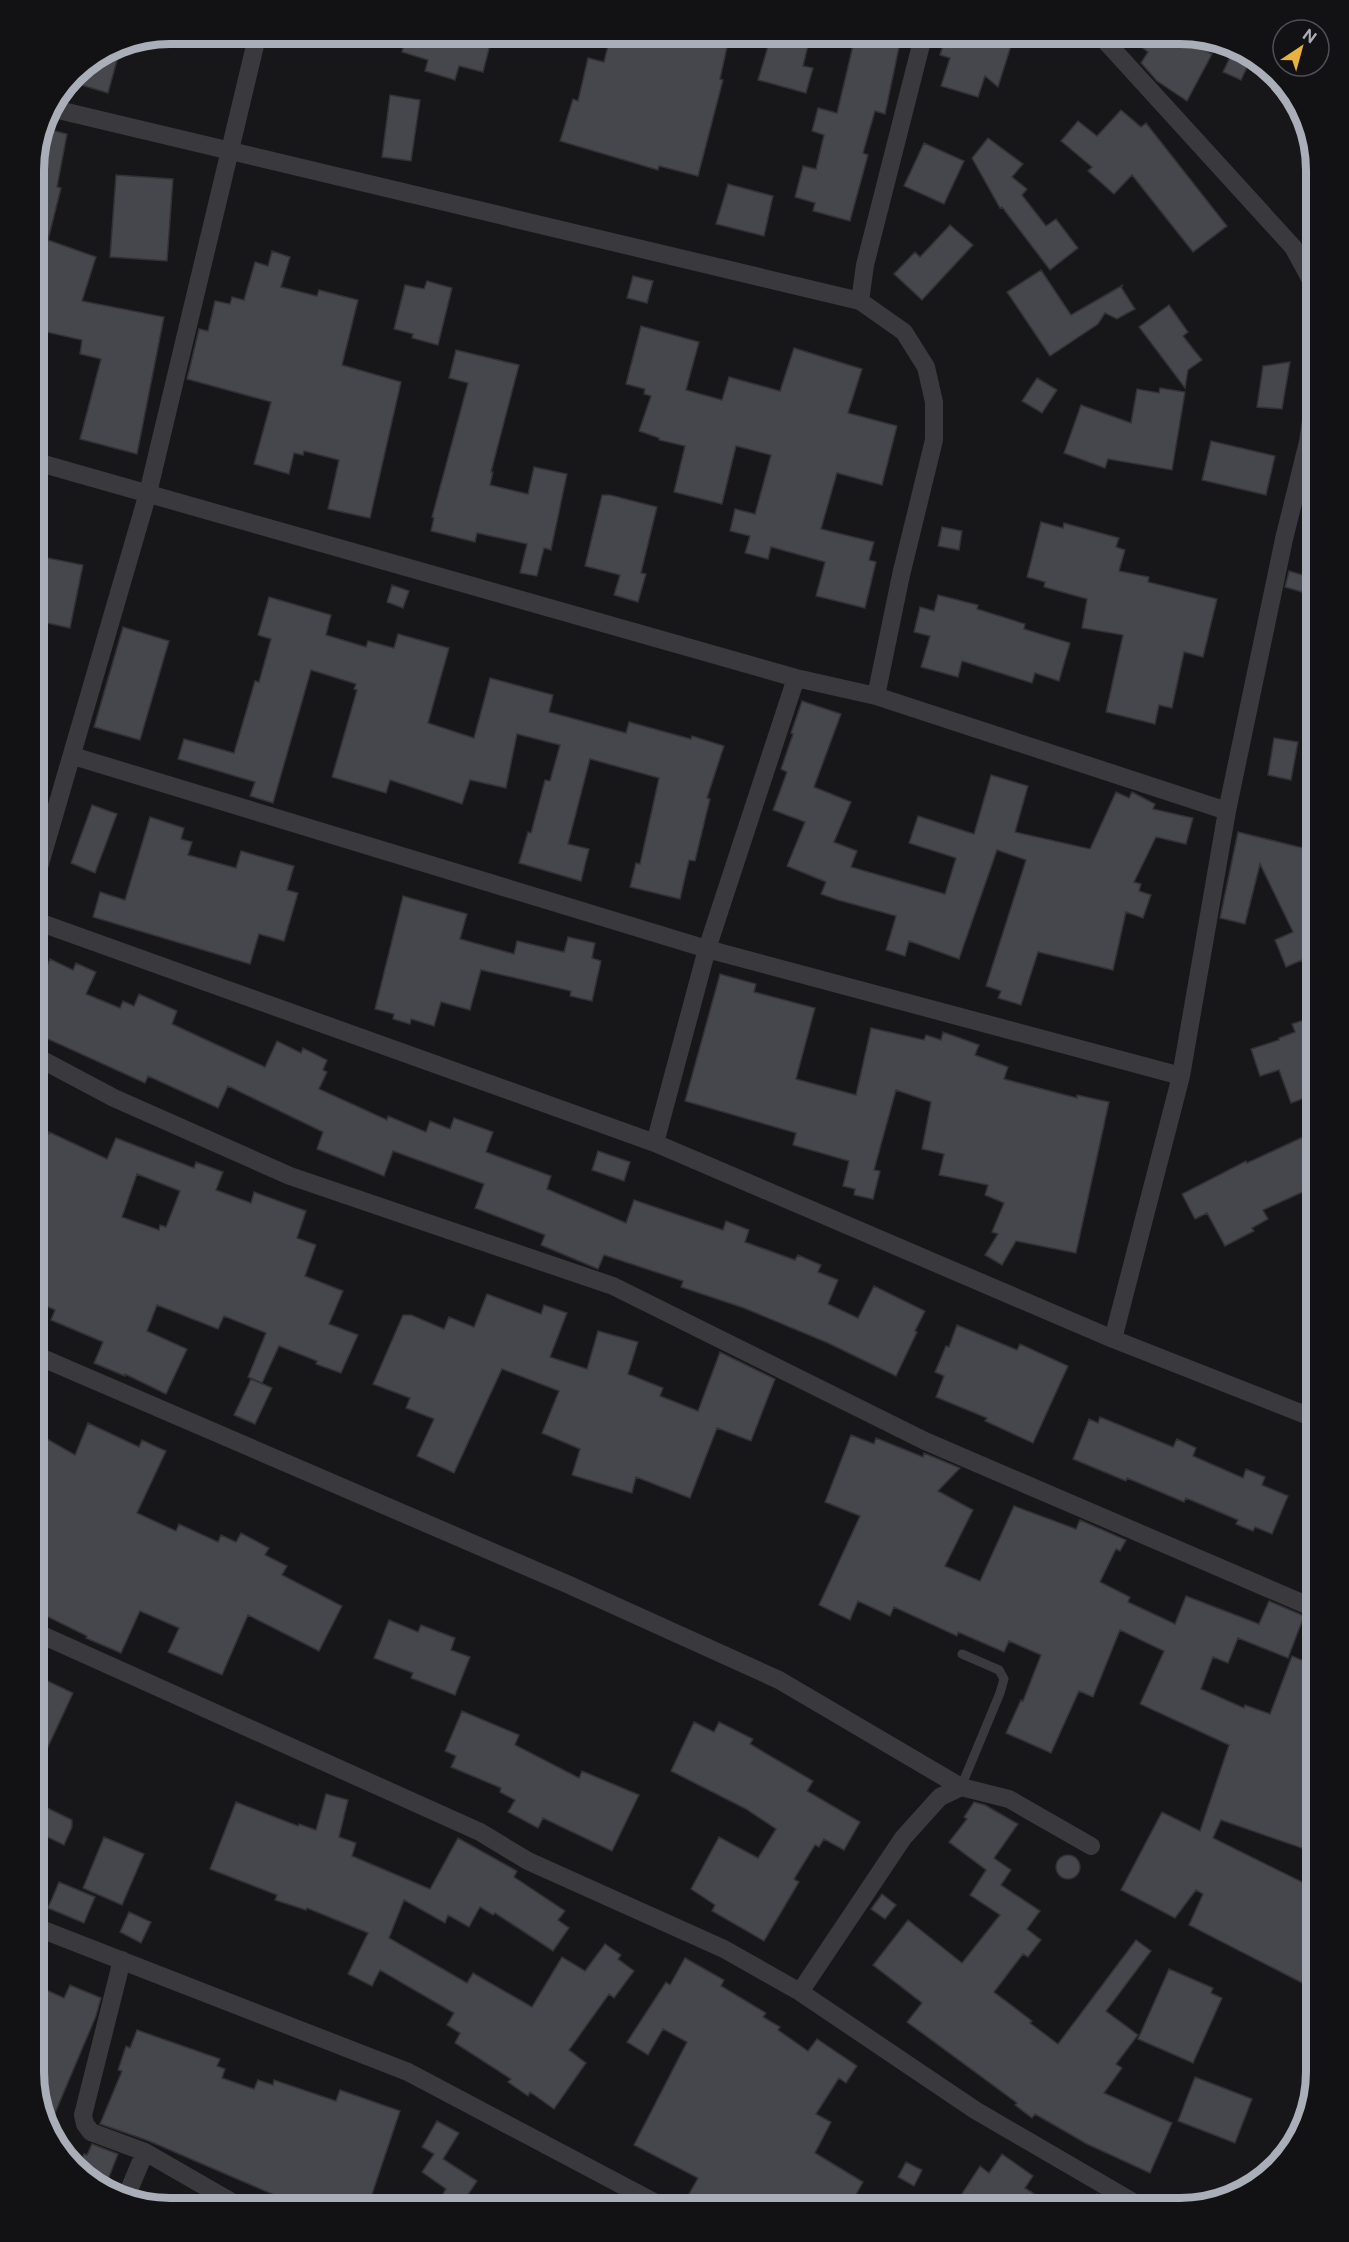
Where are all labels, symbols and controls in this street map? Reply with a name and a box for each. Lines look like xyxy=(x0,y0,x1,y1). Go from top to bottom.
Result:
north arrow xyxy=(1271,18,1331,78)
text: N xyxy=(1299,25,1320,48)

